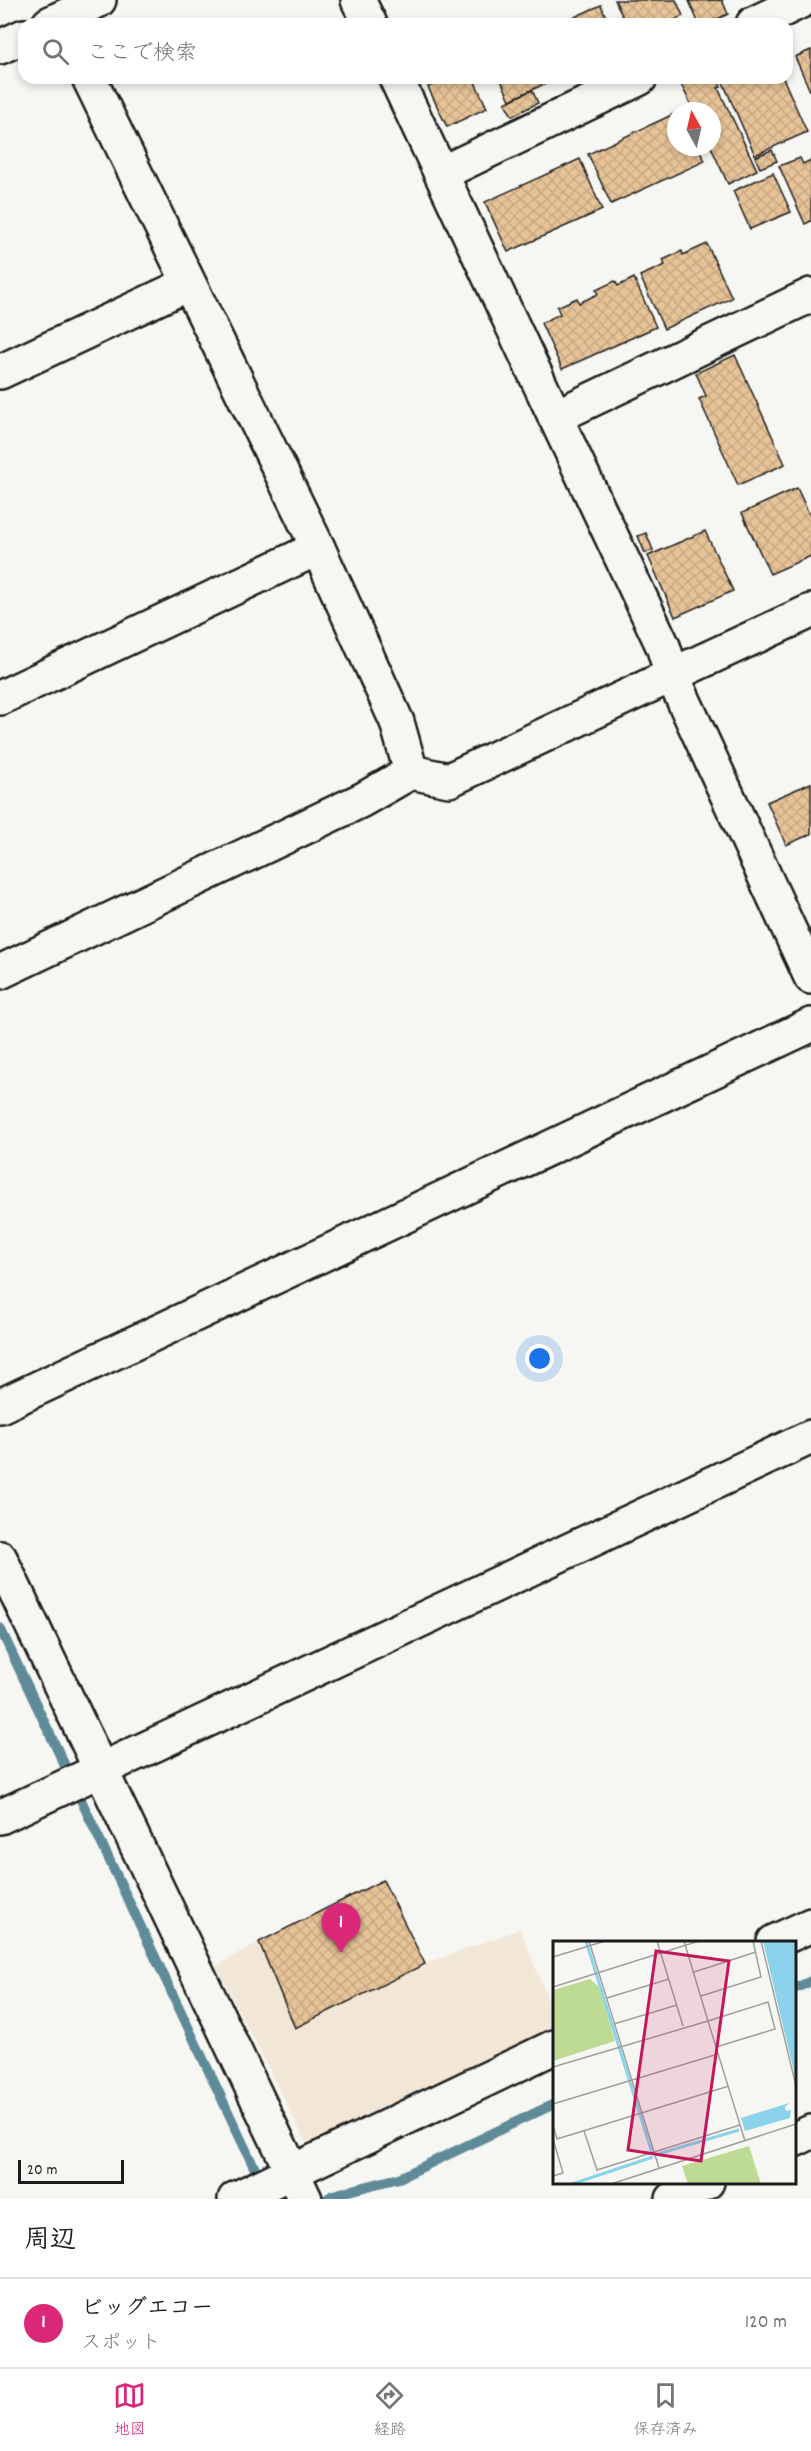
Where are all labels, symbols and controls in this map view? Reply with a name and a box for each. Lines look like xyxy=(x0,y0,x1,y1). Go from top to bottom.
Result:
search box xyxy=(18,18,793,84)
icon: search xyxy=(39,35,72,68)
text: ここで検索 xyxy=(87,39,197,70)
north arrow xyxy=(667,102,721,156)
your location xyxy=(525,1344,554,1373)
pin: 1 xyxy=(322,1904,360,1953)
inset map xyxy=(553,1941,796,2184)
scale bar xyxy=(18,2157,124,2184)
text: 20 m xyxy=(27,2159,57,2182)
text: 周辺 xyxy=(24,2223,76,2260)
text: ビッグエコー xyxy=(81,2294,213,2325)
text: 1 xyxy=(41,2309,46,2337)
text: 120 m xyxy=(745,2309,787,2337)
text: スポット xyxy=(81,2330,161,2358)
tab: 地図 xyxy=(113,2379,146,2442)
tab: 経路 xyxy=(373,2379,406,2442)
tab: 保存済み xyxy=(633,2379,697,2442)

